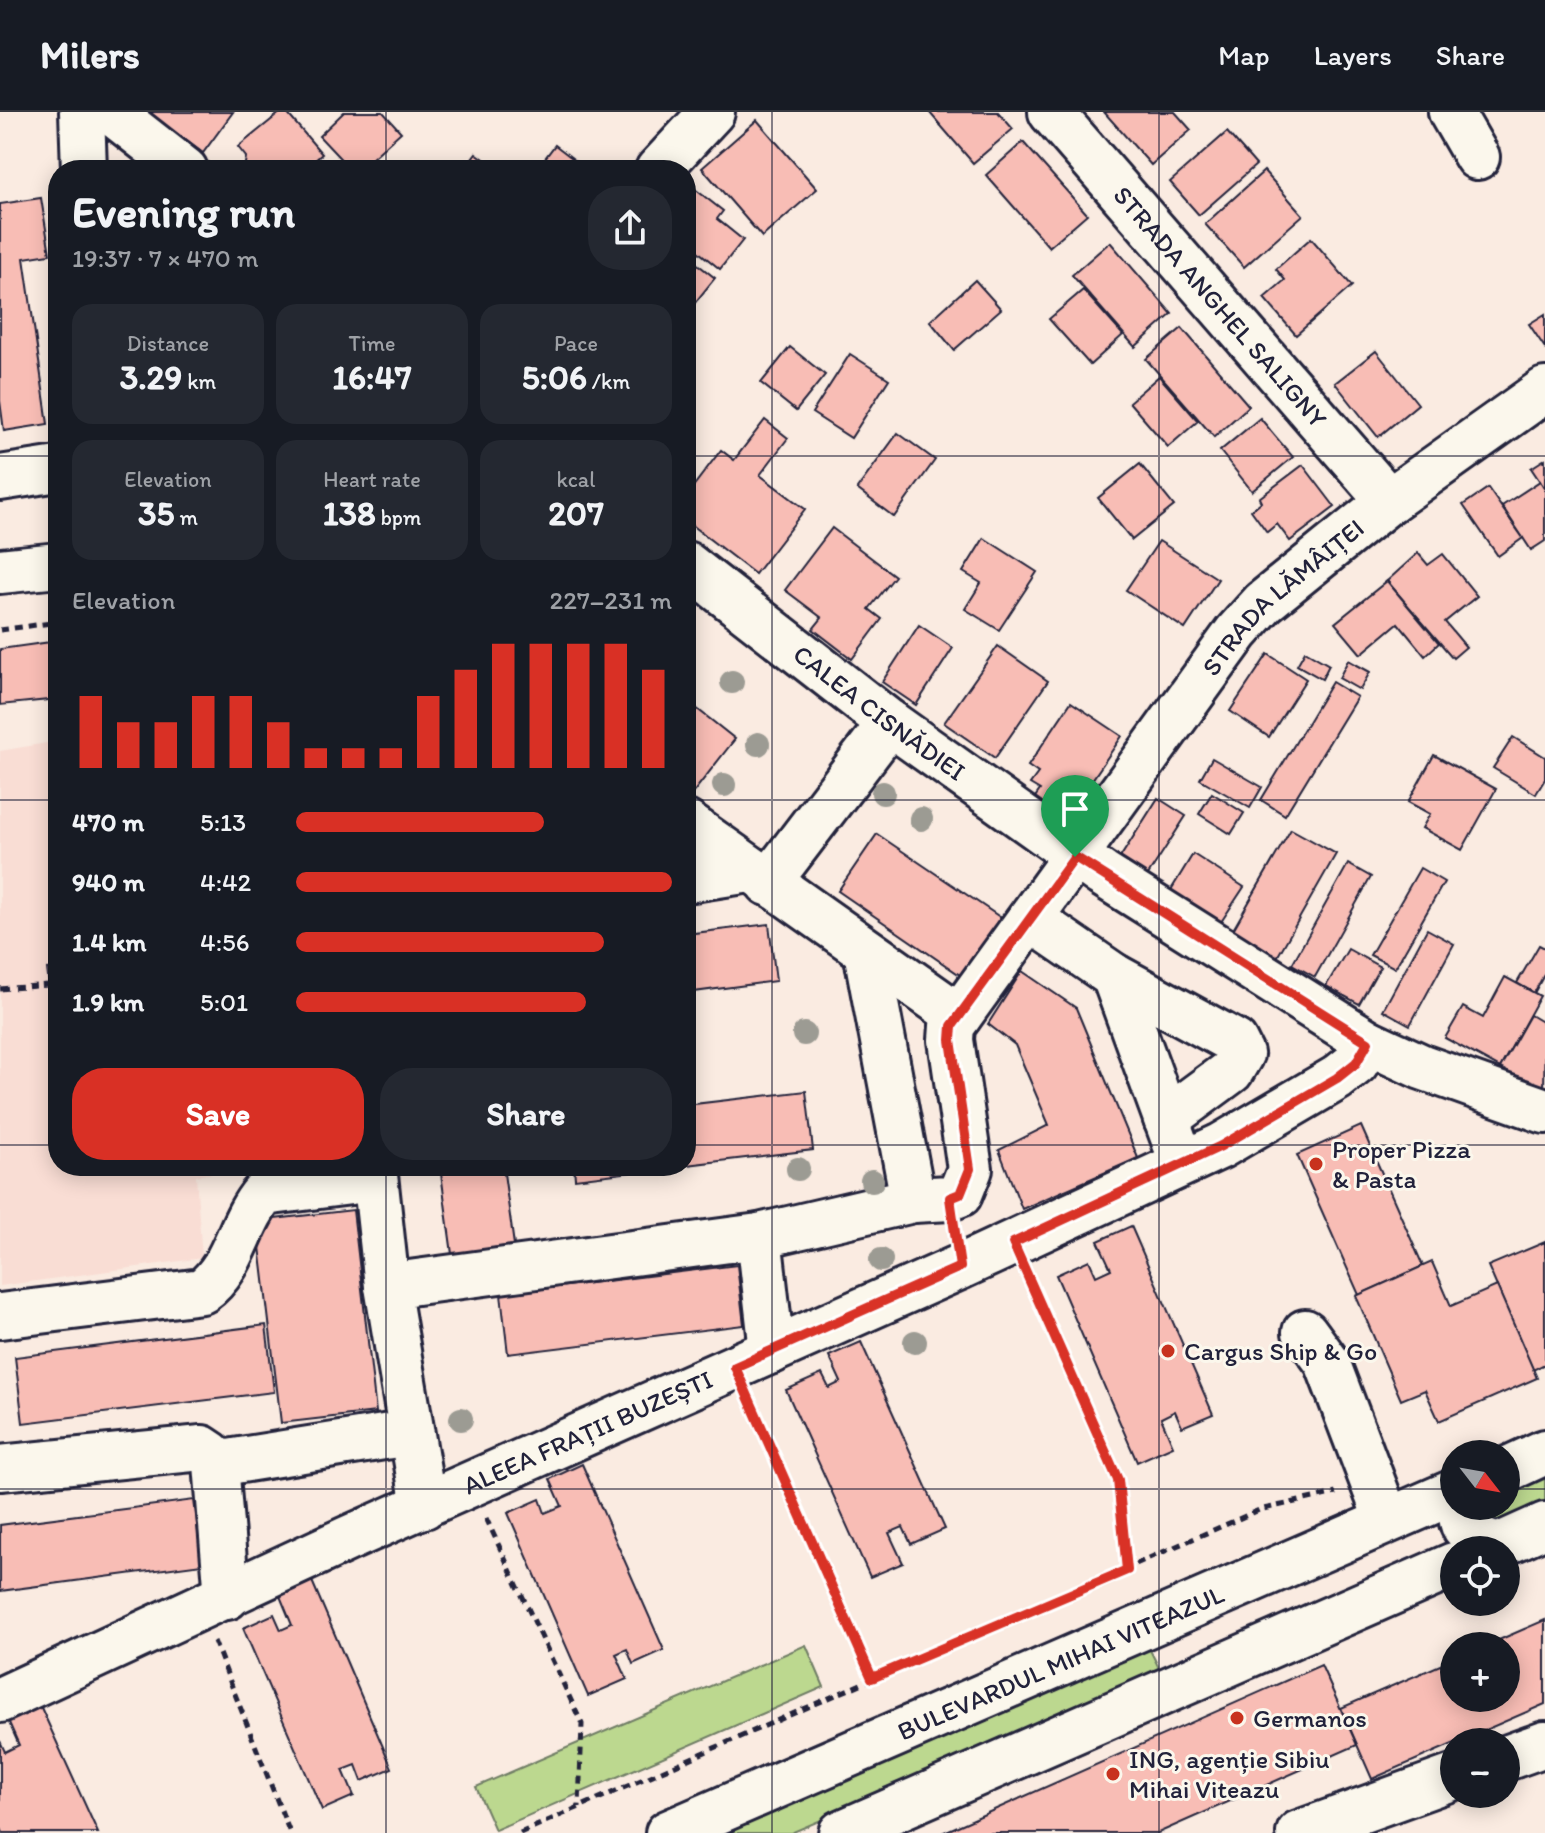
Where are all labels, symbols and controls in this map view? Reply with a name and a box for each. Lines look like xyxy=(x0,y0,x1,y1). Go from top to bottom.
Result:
text: Milers xyxy=(40,32,140,78)
text: Map xyxy=(1218,38,1270,72)
text: Layers xyxy=(1314,38,1392,72)
text: Share xyxy=(1436,38,1505,72)
street label: STRADA ANGHEL SALIGNY xyxy=(1107,179,1334,434)
text: Evening run xyxy=(72,185,295,238)
button: share xyxy=(588,186,672,270)
text: 19:37 · 7 × 470 m xyxy=(72,242,259,274)
text: Distance xyxy=(127,330,209,357)
text: Time xyxy=(349,330,395,357)
text: Pace xyxy=(554,330,598,357)
text: 3.29 xyxy=(120,357,182,398)
text: 16:47 xyxy=(332,357,412,398)
text: 5:06 xyxy=(522,357,587,398)
text: km xyxy=(182,368,216,395)
text: /km xyxy=(587,368,630,395)
text: Elevation xyxy=(124,466,212,493)
text: Heart rate xyxy=(323,466,421,493)
text: kcal xyxy=(556,466,596,493)
text: 35 xyxy=(138,493,174,534)
text: 138 xyxy=(323,493,376,534)
text: 207 xyxy=(548,493,604,534)
text: m xyxy=(174,504,198,531)
text: bpm xyxy=(376,504,421,531)
street label: STRADA LĂMÂIȚEI xyxy=(1195,512,1370,682)
text: Elevation xyxy=(72,584,175,616)
text: 227–231 m xyxy=(550,584,672,616)
street label: CALEA CISNĂDIEI xyxy=(787,638,972,788)
pin xyxy=(1041,775,1109,857)
icon: arrive xyxy=(1053,787,1097,831)
text: 470 m xyxy=(72,806,144,838)
text: 5:13 xyxy=(200,806,246,838)
text: 940 m xyxy=(72,866,145,898)
text: 4:42 xyxy=(200,866,251,898)
text: 1.4 km xyxy=(72,926,146,958)
text: 4:56 xyxy=(200,926,249,958)
text: 1.9 km xyxy=(72,986,144,1018)
text: 5:01 xyxy=(200,986,248,1018)
button: Save xyxy=(72,1068,364,1160)
button: Share xyxy=(380,1068,672,1160)
place label: Proper Pizza & Pasta xyxy=(1332,1133,1471,1195)
marker: Proper Pizza & Pasta xyxy=(1307,1155,1325,1173)
place label: Cargus Ship & Go xyxy=(1184,1335,1377,1367)
marker: Cargus Ship & Go xyxy=(1159,1342,1177,1360)
street label: ALEEA FRAȚII BUZEȘTI xyxy=(458,1363,717,1501)
north arrow xyxy=(1440,1440,1520,1520)
map controls xyxy=(1440,1440,1520,1808)
button: locate xyxy=(1440,1536,1520,1616)
street label: BULEVARDUL MIHAI VITEAZUL xyxy=(893,1578,1229,1747)
button: + xyxy=(1440,1632,1520,1712)
place label: Germanos xyxy=(1253,1702,1367,1734)
marker: Germanos xyxy=(1228,1709,1246,1727)
button: − xyxy=(1440,1728,1520,1808)
place label: ING, agenție Sibiu Mihai Viteazu xyxy=(1129,1743,1330,1805)
marker: ING, agenție Sibiu Mihai Viteazu xyxy=(1104,1765,1122,1783)

